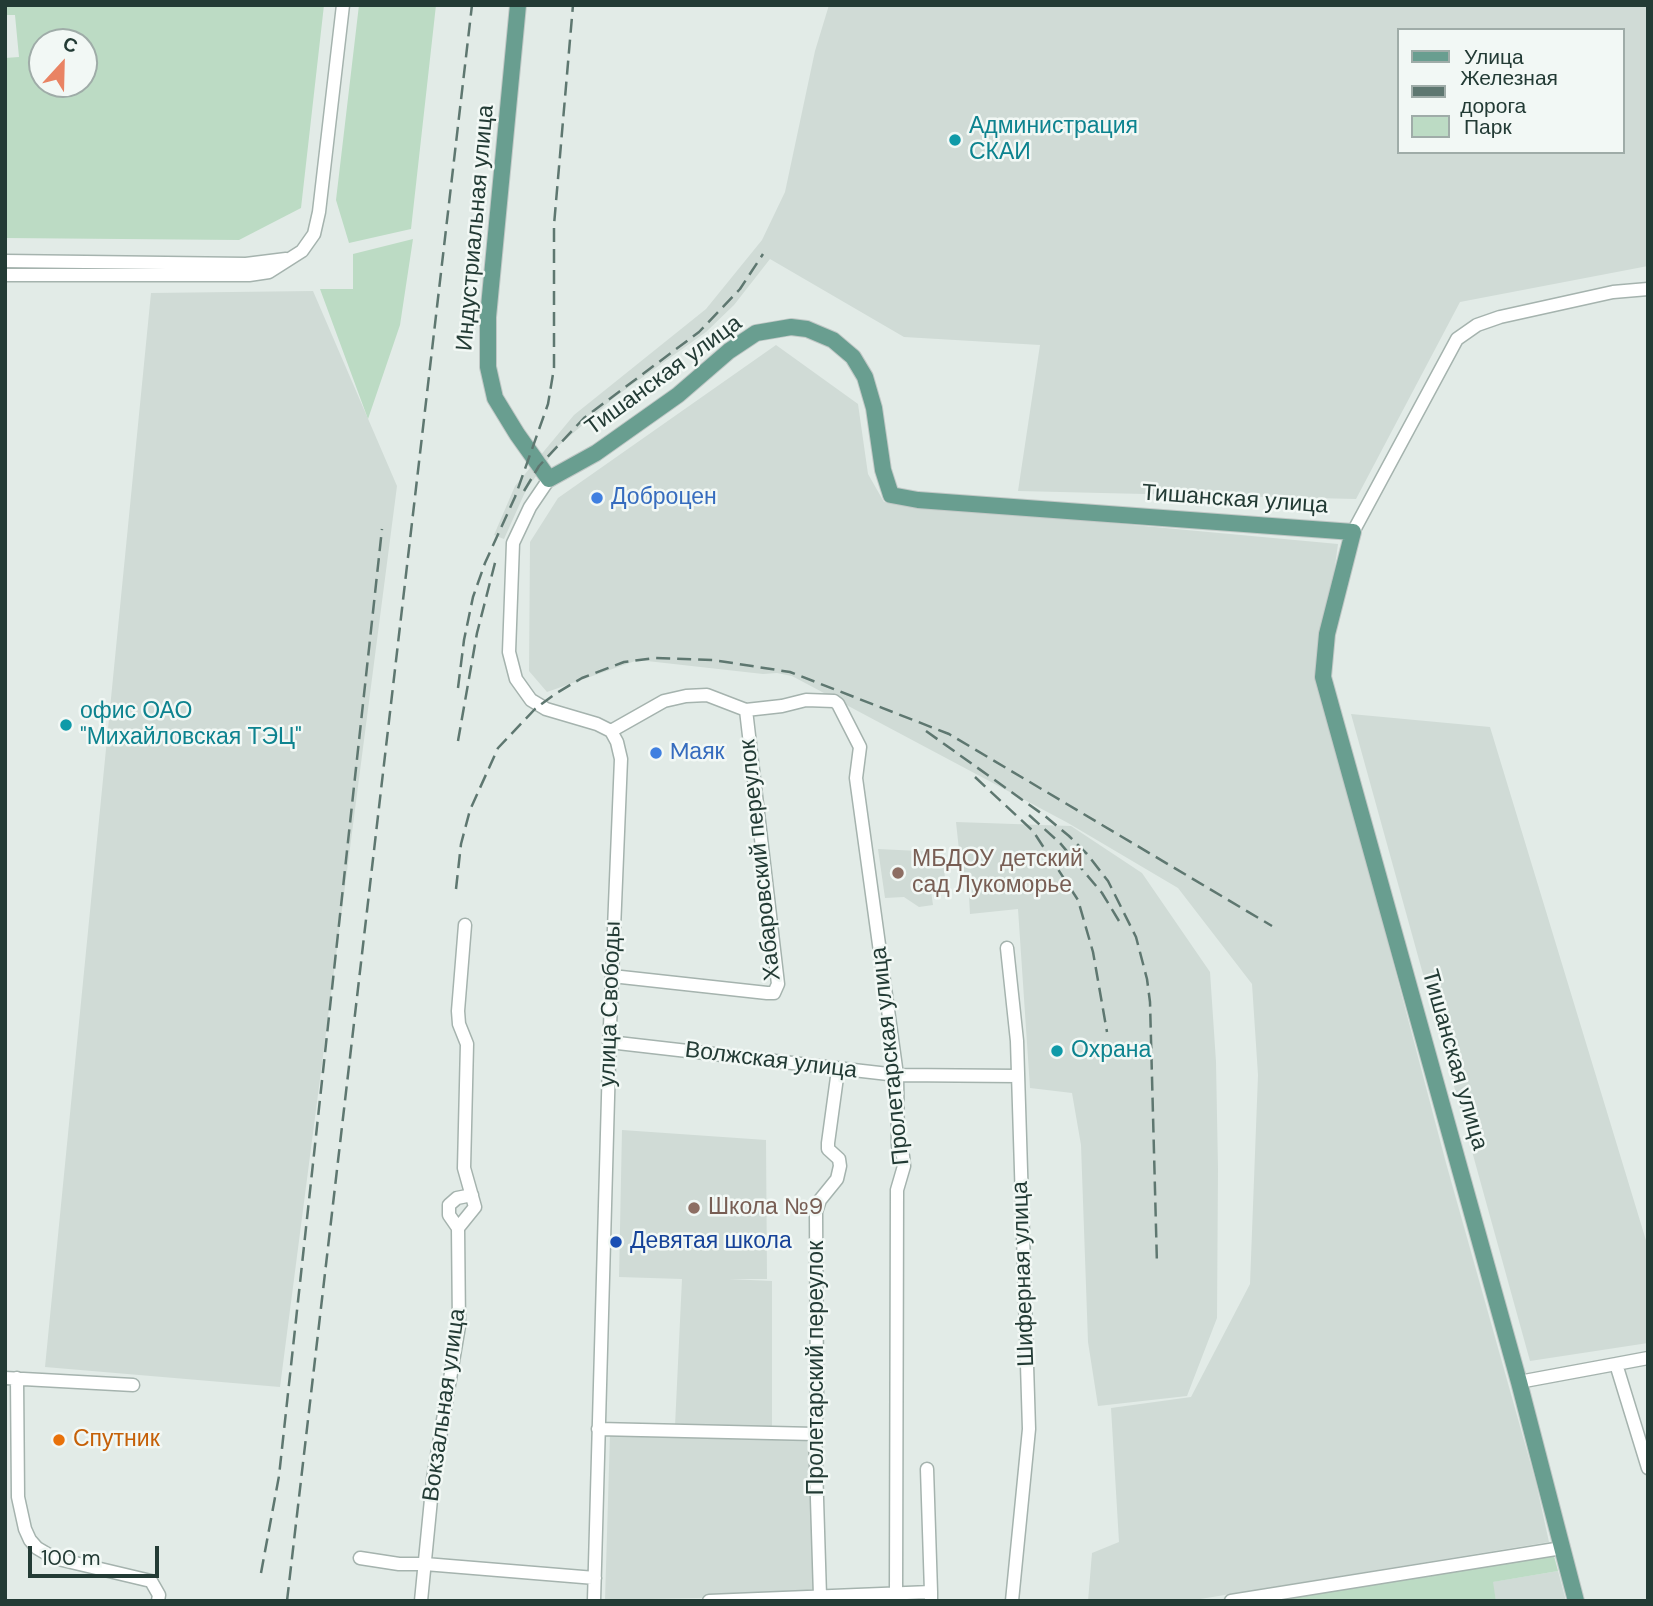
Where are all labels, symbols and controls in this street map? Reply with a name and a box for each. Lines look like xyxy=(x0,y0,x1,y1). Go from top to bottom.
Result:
north arrow xyxy=(28,28,98,98)
legend xyxy=(1398,28,1625,154)
text: С xyxy=(59,31,81,59)
text: Улица xyxy=(1464,43,1524,71)
text: Железная дорога xyxy=(1460,64,1558,120)
street label: Индустриальная улица xyxy=(451,104,501,352)
place label: Администрация СКАИ xyxy=(969,113,1138,167)
text: Парк xyxy=(1464,113,1512,141)
marker: Администрация СКАИ xyxy=(947,132,963,148)
street label: Тишанская улица xyxy=(580,310,748,442)
street label: Тишанская улица xyxy=(1141,480,1329,520)
place label: Доброцен xyxy=(611,484,717,512)
marker: Доброцен xyxy=(589,490,605,506)
place label: офис ОАО "Михайловская ТЭЦ" xyxy=(80,698,302,752)
marker: офис ОАО "Михайловская ТЭЦ" xyxy=(58,717,74,733)
street label: Хабаровский переулок xyxy=(735,738,787,982)
place label: Mаяк xyxy=(670,739,725,767)
marker: Mаяк xyxy=(648,745,664,761)
place label: МБДОУ детский сад Лукоморье xyxy=(912,846,1083,900)
marker: МБДОУ детский сад Лукоморье xyxy=(890,865,906,881)
street label: улица Свободы xyxy=(594,921,628,1087)
street label: Пролетарская улица xyxy=(866,945,916,1167)
street label: Тишанская улица xyxy=(1415,967,1493,1153)
street label: Волжская улица xyxy=(683,1037,859,1085)
place label: Охрана xyxy=(1071,1037,1151,1065)
marker: Охрана xyxy=(1049,1043,1065,1059)
street label: Шиферная улица xyxy=(1007,1181,1041,1367)
place label: Школа №9 xyxy=(708,1194,823,1222)
marker: Школа №9 xyxy=(686,1200,702,1216)
place label: Девятая школа xyxy=(630,1228,792,1256)
marker: Девятая школа xyxy=(608,1234,624,1250)
street label: Пролетарский переулок xyxy=(803,1241,831,1495)
street label: Вокзальная улица xyxy=(418,1307,472,1503)
place label: Спутник xyxy=(73,1426,160,1454)
marker: Спутник xyxy=(51,1432,67,1448)
scale bar xyxy=(32,1532,163,1576)
text: 100 m xyxy=(41,1544,101,1572)

